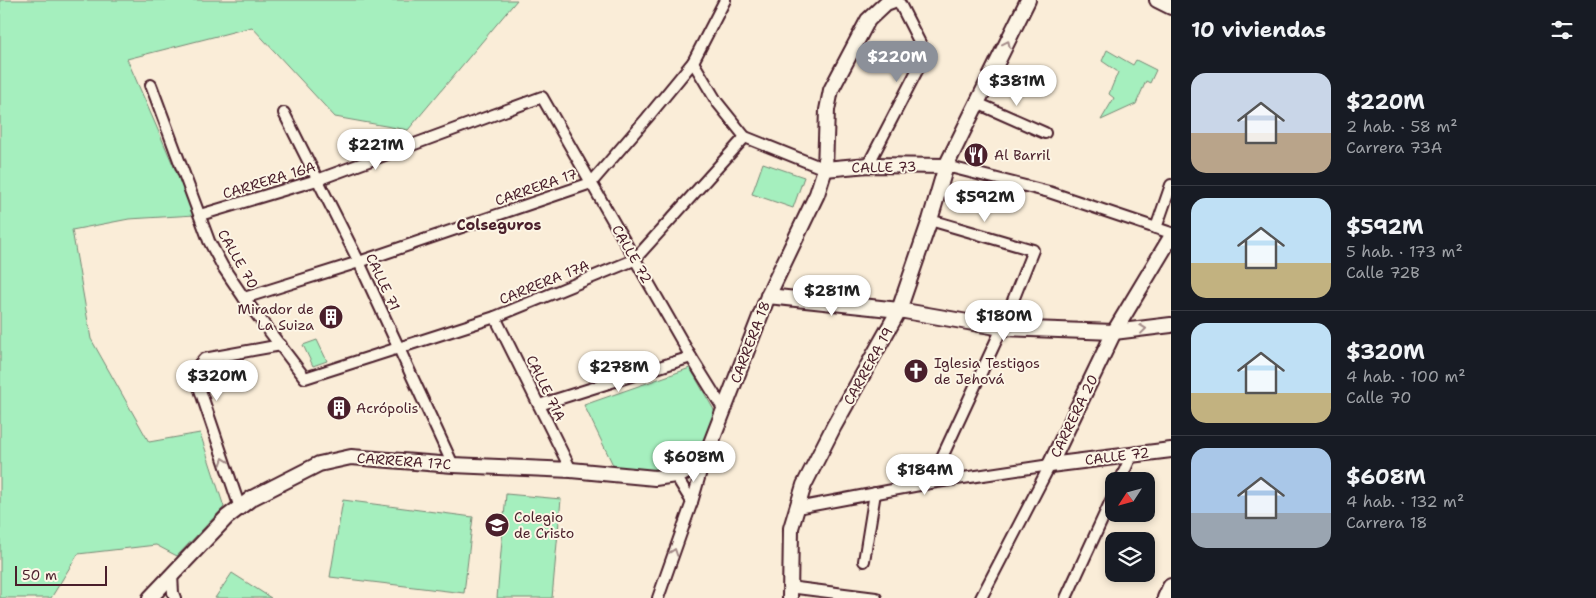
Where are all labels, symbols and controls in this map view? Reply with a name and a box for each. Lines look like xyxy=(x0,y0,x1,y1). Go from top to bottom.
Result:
text: 10 viviendas xyxy=(1191,16,1326,44)
icon: filters xyxy=(1548,16,1576,44)
one-way arrow xyxy=(1000,40,1011,49)
pin: $220M xyxy=(862,41,932,83)
text: $220M xyxy=(867,46,927,67)
pin: $381M xyxy=(982,64,1052,107)
text: $381M xyxy=(989,70,1045,91)
text: $220M xyxy=(1346,88,1425,116)
icon: home xyxy=(1231,93,1291,153)
text: 2 hab. · 58 m² xyxy=(1346,116,1458,137)
pin: $221M xyxy=(341,128,411,171)
text: $221M xyxy=(348,134,404,155)
text: Carrera 73A xyxy=(1346,137,1442,158)
restaurant icon: Al Barril xyxy=(963,142,989,168)
place label: Al Barril xyxy=(994,146,1051,164)
street label: CARRERA 16A xyxy=(220,157,318,203)
street label: CALLE 73 xyxy=(851,157,917,177)
street label: CARRERA 17 xyxy=(492,165,580,209)
pin: $592M xyxy=(950,180,1020,223)
text: $592M xyxy=(955,186,1015,207)
text: $592M xyxy=(1346,213,1424,241)
district label: Colseguros xyxy=(457,215,542,235)
icon: home xyxy=(1231,218,1291,278)
street label: CALLE 72 xyxy=(608,221,656,287)
street label: CALLE 70 xyxy=(214,226,262,292)
text: 5 hab. · 173 m² xyxy=(1346,241,1463,262)
street label: CALLE 71 xyxy=(362,250,404,314)
street label: CARRERA 17A xyxy=(496,256,592,308)
text: Calle 72B xyxy=(1346,262,1420,283)
pin: $281M xyxy=(797,274,867,317)
text: $281M xyxy=(804,280,860,301)
street label: CARRERA 18 xyxy=(726,298,774,386)
place label: Mirador de La Suiza xyxy=(237,300,314,334)
pin: $180M xyxy=(969,300,1039,342)
building icon: Mirador de La Suiza xyxy=(318,304,344,330)
text: $180M xyxy=(976,305,1032,326)
street label: CARRERA 19 xyxy=(839,324,897,408)
one-way arrow xyxy=(1139,324,1147,335)
text: $320M xyxy=(1346,338,1425,366)
icon: home xyxy=(1231,343,1291,403)
pin: $278M xyxy=(584,350,654,393)
street label: CALLE 71A xyxy=(522,352,570,424)
place label: Iglesia Testigos de Jehová xyxy=(934,354,1040,388)
text: $278M xyxy=(589,356,649,377)
church icon: Iglesia Testigos de Jehová xyxy=(903,358,929,384)
pin: $320M xyxy=(182,360,252,402)
text: $320M xyxy=(187,365,247,386)
text: 4 hab. · 100 m² xyxy=(1346,366,1466,387)
street label: CARRERA 20 xyxy=(1046,372,1102,460)
text: Calle 70 xyxy=(1346,387,1411,408)
building icon: Acrópolis xyxy=(326,395,352,421)
place label: Acrópolis xyxy=(356,399,418,417)
pin: $608M xyxy=(659,440,729,483)
street label: CALLE 72 xyxy=(1084,443,1150,469)
text: $608M xyxy=(664,446,724,467)
street label: CARRERA 17C xyxy=(356,449,452,473)
pin: $184M xyxy=(890,454,960,496)
one-way arrow xyxy=(220,458,230,466)
text: $184M xyxy=(897,459,953,480)
text: $608M xyxy=(1346,463,1426,491)
icon: home xyxy=(1231,468,1291,528)
north arrow xyxy=(1105,472,1155,522)
map controls xyxy=(1105,472,1155,582)
text: 4 hab. · 132 m² xyxy=(1346,491,1464,512)
place label: Colegio de Cristo xyxy=(514,508,574,542)
school or university icon: Colegio de Cristo xyxy=(484,512,510,538)
text: Carrera 18 xyxy=(1346,512,1427,533)
button: layers xyxy=(1105,532,1155,582)
one-way arrow xyxy=(668,548,678,557)
scale bar xyxy=(15,563,108,586)
text: 50 m xyxy=(22,566,57,584)

